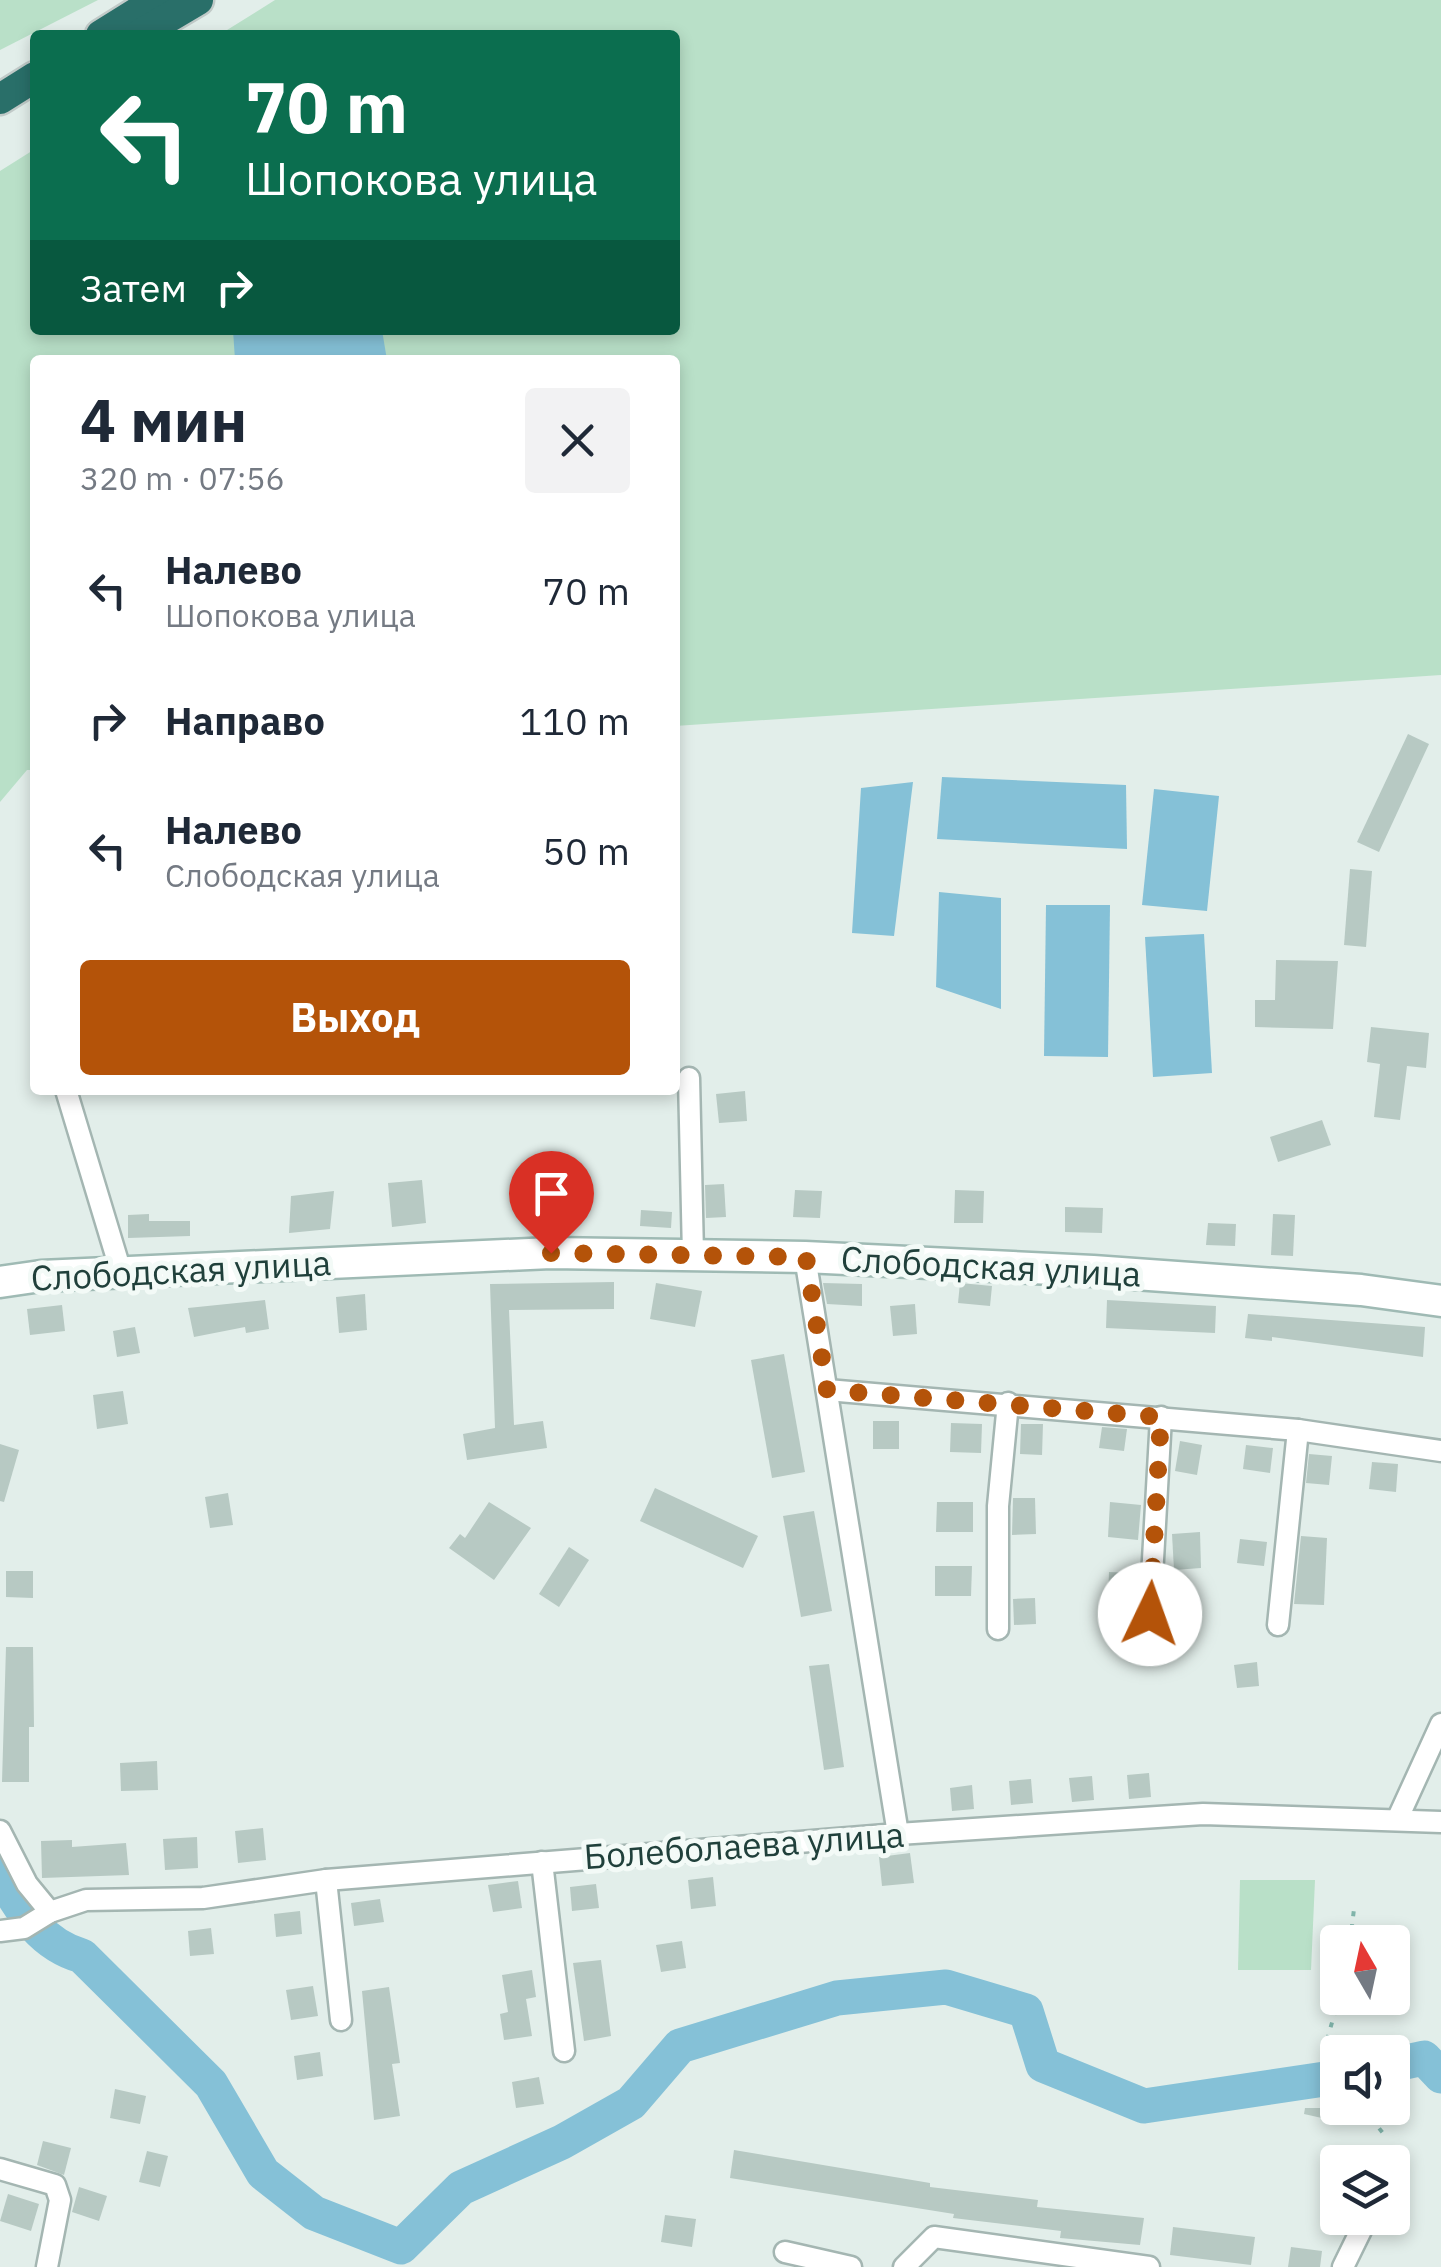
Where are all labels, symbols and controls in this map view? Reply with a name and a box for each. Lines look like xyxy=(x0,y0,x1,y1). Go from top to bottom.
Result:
text: 70 m xyxy=(245,61,408,152)
icon: left xyxy=(80,70,210,200)
text: Шопокова улица xyxy=(245,149,598,207)
icon: right xyxy=(207,260,262,315)
text: Затем xyxy=(80,263,187,312)
text: 4 мин xyxy=(80,380,247,459)
button: close xyxy=(525,388,630,493)
text: 320 m · 07:56 xyxy=(80,457,285,499)
text: Налево xyxy=(165,545,302,594)
icon: left xyxy=(80,563,135,618)
text: 70 m xyxy=(542,566,630,615)
text: Шопокова улица xyxy=(165,594,416,636)
icon: right xyxy=(80,693,135,748)
text: Направо xyxy=(165,696,325,745)
text: 110 m xyxy=(519,696,630,745)
text: Налево xyxy=(165,805,302,854)
icon: left xyxy=(80,823,135,878)
text: 50 m xyxy=(542,826,630,875)
text: Слободская улица xyxy=(165,854,440,896)
button: Выход xyxy=(80,960,630,1075)
pin xyxy=(509,1151,594,1254)
icon: arrive xyxy=(524,1166,579,1221)
street label: Слободская улица xyxy=(840,1235,1142,1297)
street label: Слободская улица xyxy=(30,1239,332,1301)
position arrow xyxy=(1098,1562,1202,1666)
street label: Болеболаева улица xyxy=(582,1811,906,1879)
north arrow xyxy=(1320,1925,1410,2015)
map controls xyxy=(1320,1925,1410,2235)
button: sound xyxy=(1320,2035,1410,2125)
button: layers xyxy=(1320,2145,1410,2235)

